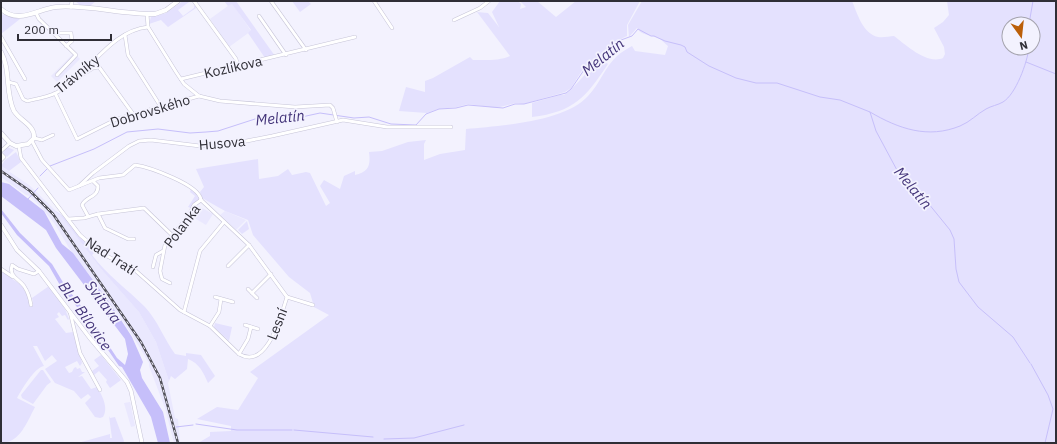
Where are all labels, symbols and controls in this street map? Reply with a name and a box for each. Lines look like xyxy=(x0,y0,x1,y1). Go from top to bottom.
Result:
scale bar xyxy=(18,16,111,42)
north arrow xyxy=(1001,16,1041,56)
text: 200 m xyxy=(24,22,59,37)
water label: Melatín xyxy=(578,34,628,80)
text: N xyxy=(1018,38,1029,53)
street label: Trávníky xyxy=(51,50,103,98)
street label: Kozlíkova xyxy=(202,51,264,82)
street label: Dobrovského xyxy=(108,90,192,132)
water label: Melatín xyxy=(254,105,305,130)
street label: Husova xyxy=(198,132,247,154)
water label: Melatín xyxy=(890,163,937,213)
street label: Polanka xyxy=(160,200,205,251)
street label: Nad Tratí xyxy=(82,233,140,279)
water label: Svitava xyxy=(81,276,126,327)
water label: BLP Bílovice xyxy=(55,277,116,354)
street label: Lesní xyxy=(263,305,291,343)

